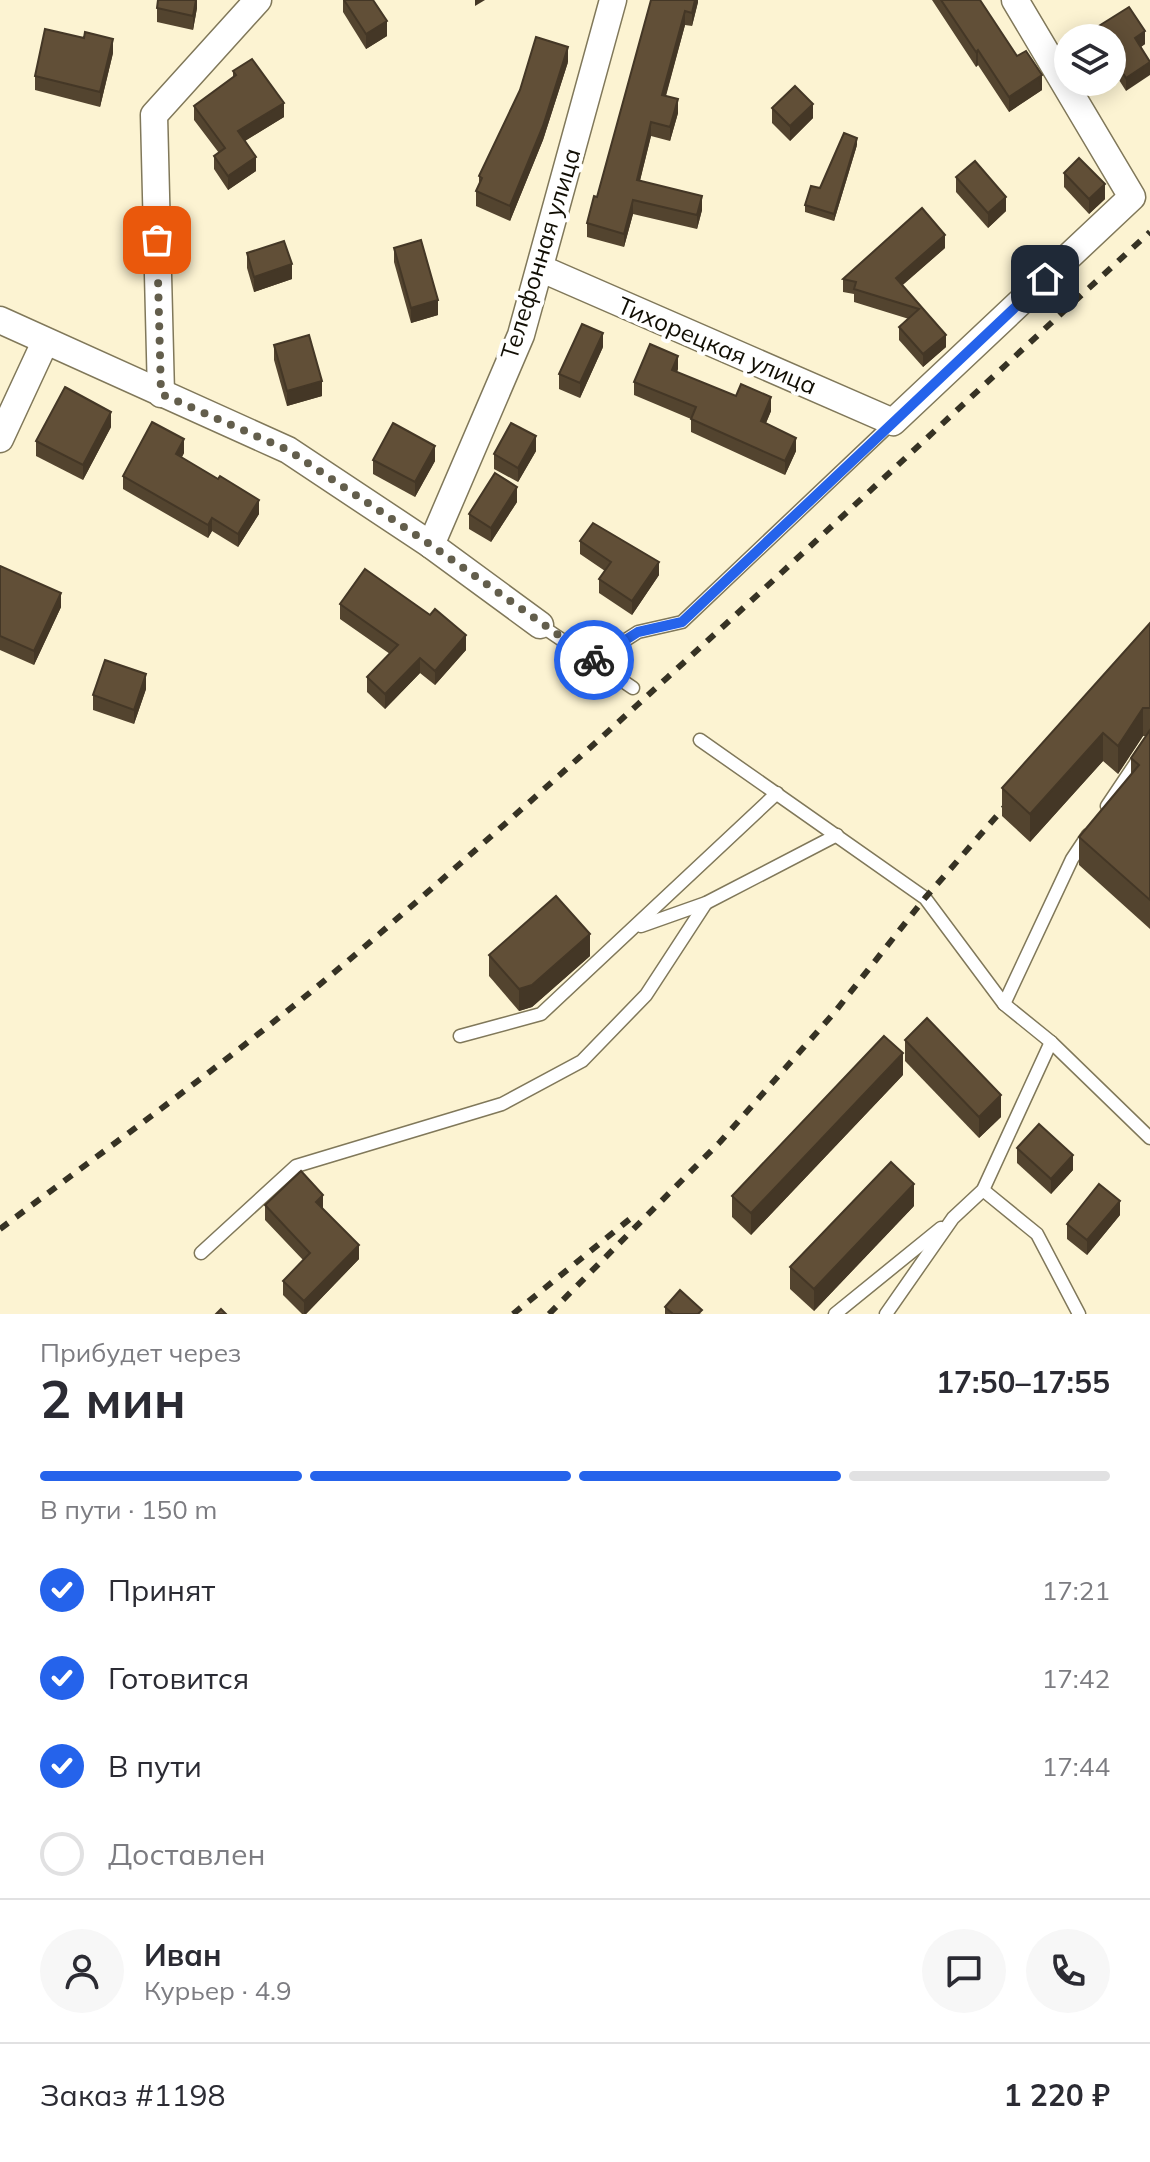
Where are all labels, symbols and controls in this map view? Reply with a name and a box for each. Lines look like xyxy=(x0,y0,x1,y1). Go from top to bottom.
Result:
map controls xyxy=(1054,24,1126,96)
button: layers xyxy=(1054,24,1126,96)
street label: Телефонная улица xyxy=(494,144,586,363)
pin xyxy=(123,206,191,274)
icon: bag xyxy=(135,218,179,262)
pin xyxy=(1011,245,1079,313)
icon: home xyxy=(1023,257,1067,301)
street label: Тихорецкая улица xyxy=(613,290,821,401)
courier xyxy=(554,620,634,700)
icon: bike xyxy=(572,638,616,682)
text: Прибудет через xyxy=(40,1336,241,1369)
text: 17:50–17:55 xyxy=(936,1363,1110,1401)
text: 2 мин xyxy=(40,1366,186,1431)
text: В пути · 150 m xyxy=(40,1493,217,1526)
icon: check xyxy=(40,1568,84,1612)
text: Принят xyxy=(108,1571,215,1609)
text: 17:21 xyxy=(1042,1574,1110,1607)
icon: check xyxy=(40,1656,84,1700)
text: Готовится xyxy=(108,1659,249,1697)
text: 17:42 xyxy=(1042,1662,1110,1695)
icon: check xyxy=(40,1744,84,1788)
text: В пути xyxy=(108,1747,202,1785)
text: 17:44 xyxy=(1042,1750,1110,1783)
text: Доставлен xyxy=(108,1835,266,1873)
button: person xyxy=(40,1929,124,2013)
button: chat xyxy=(922,1929,1006,2013)
button: phone xyxy=(1026,1929,1110,2013)
text: Иван xyxy=(144,1936,222,1974)
text: Курьер · 4.9 xyxy=(144,1974,292,2007)
text: Заказ #1198 xyxy=(40,2076,225,2114)
text: 1 220 ₽ xyxy=(1004,2076,1110,2114)

